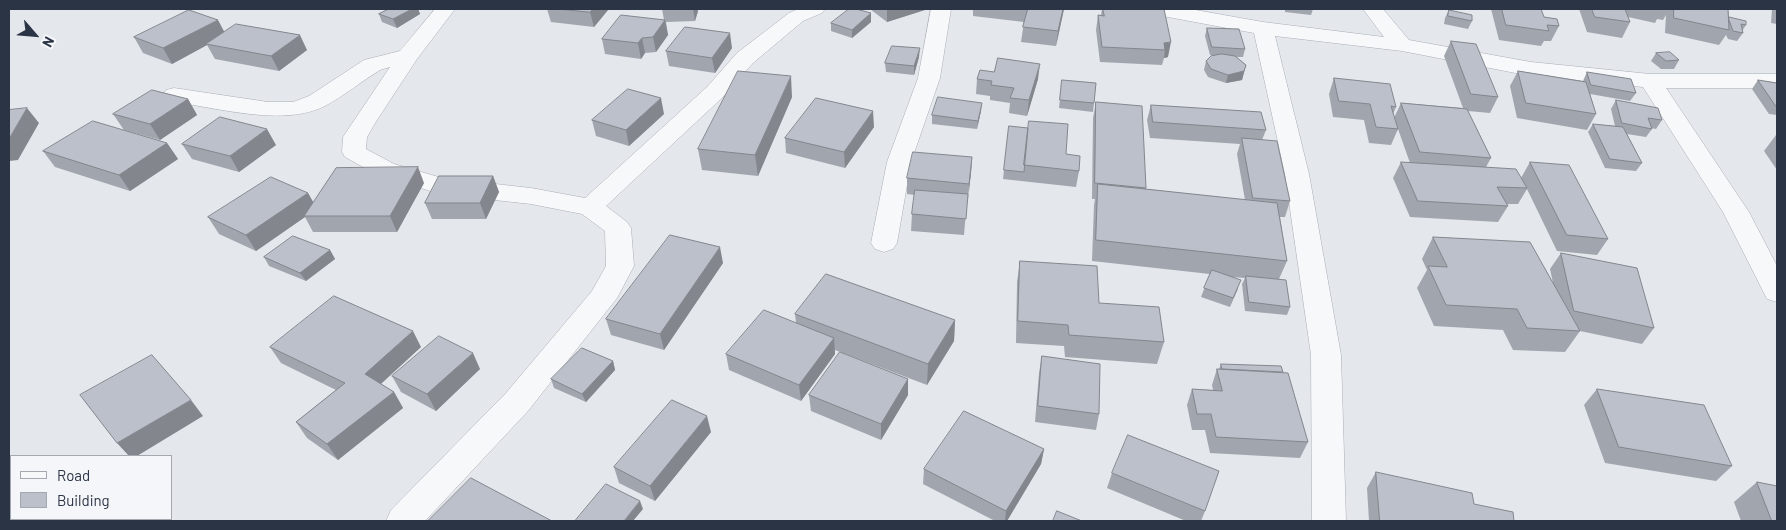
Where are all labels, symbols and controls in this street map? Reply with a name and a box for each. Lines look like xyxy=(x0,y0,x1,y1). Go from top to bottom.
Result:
north arrow xyxy=(10,10,60,60)
text: N xyxy=(39,34,58,50)
legend xyxy=(10,455,172,520)
text: Road xyxy=(57,466,90,484)
text: Building xyxy=(57,491,110,509)

